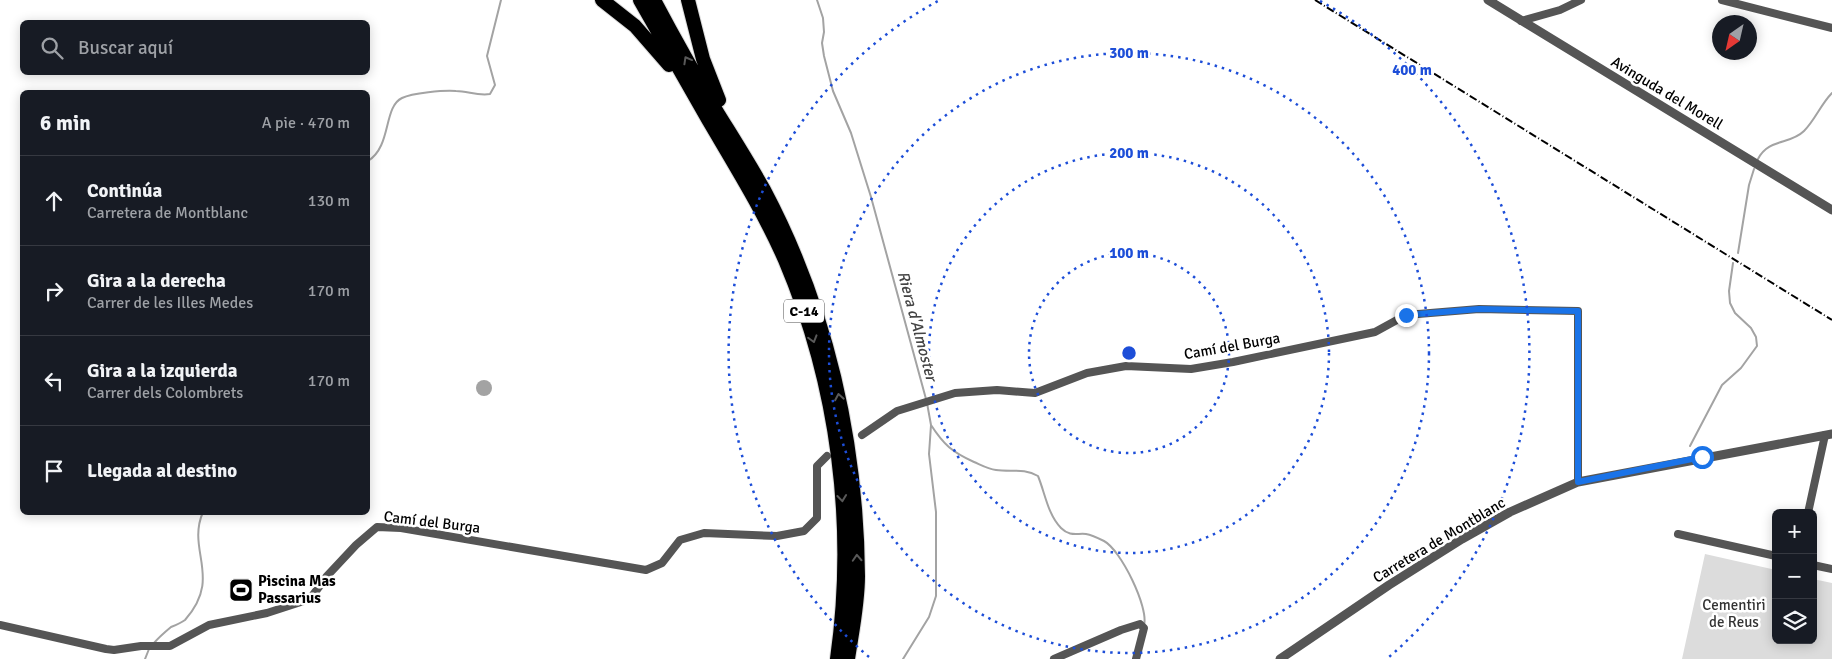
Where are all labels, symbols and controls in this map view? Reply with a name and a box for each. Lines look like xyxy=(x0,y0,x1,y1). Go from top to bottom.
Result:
north arrow xyxy=(1712,15,1757,60)
search box xyxy=(20,20,370,75)
icon: search xyxy=(38,34,66,62)
text: Buscar aquí xyxy=(78,36,173,60)
text: 300 m xyxy=(1109,44,1149,62)
street label: Avinguda del Morell xyxy=(1608,53,1726,133)
one-way arrow xyxy=(683,56,693,65)
text: 400 m xyxy=(1392,61,1432,79)
text: 6 min xyxy=(40,110,91,136)
text: A pie · 470 m xyxy=(262,113,350,133)
text: 200 m xyxy=(1109,144,1149,162)
text: Continúa xyxy=(87,179,162,203)
icon: ahead xyxy=(40,187,68,215)
text: 130 m xyxy=(308,191,350,211)
text: Carretera de Montblanc xyxy=(87,203,248,223)
text: 100 m xyxy=(1109,244,1149,262)
text: Gira a la derecha xyxy=(87,269,226,293)
water label: Riera d'Almoster xyxy=(893,269,942,385)
icon: right xyxy=(40,277,68,305)
text: 170 m xyxy=(308,281,350,301)
text: Carrer de les Illes Medes xyxy=(87,293,253,313)
road number: C-14 xyxy=(784,300,824,322)
route end xyxy=(1395,304,1418,327)
street label: Camí del Burga xyxy=(1183,329,1281,363)
one-way arrow xyxy=(807,334,818,343)
centre of rings xyxy=(1120,344,1138,362)
text: Gira a la izquierda xyxy=(87,359,237,383)
icon: left xyxy=(40,367,68,395)
text: 170 m xyxy=(308,371,350,391)
text: Carrer dels Colombrets xyxy=(87,383,243,403)
one-way arrow xyxy=(835,393,845,401)
route start xyxy=(1691,446,1714,469)
icon: arrive xyxy=(40,457,68,485)
text: Llegada al destino xyxy=(87,459,237,483)
street label: Carretera de Montblanc xyxy=(1370,493,1508,587)
one-way arrow xyxy=(836,494,847,502)
street label: Camí del Burga xyxy=(383,507,481,537)
map controls xyxy=(1772,509,1817,644)
button: + xyxy=(1772,509,1817,554)
one-way arrow xyxy=(852,554,862,562)
button: − xyxy=(1772,554,1817,599)
place label: Piscina Mas Passarius xyxy=(258,572,336,607)
sports icon: Piscina Mas Passarius xyxy=(228,577,254,603)
park label: Cementiri de Reus xyxy=(1702,596,1766,631)
button: layers xyxy=(1772,599,1817,644)

